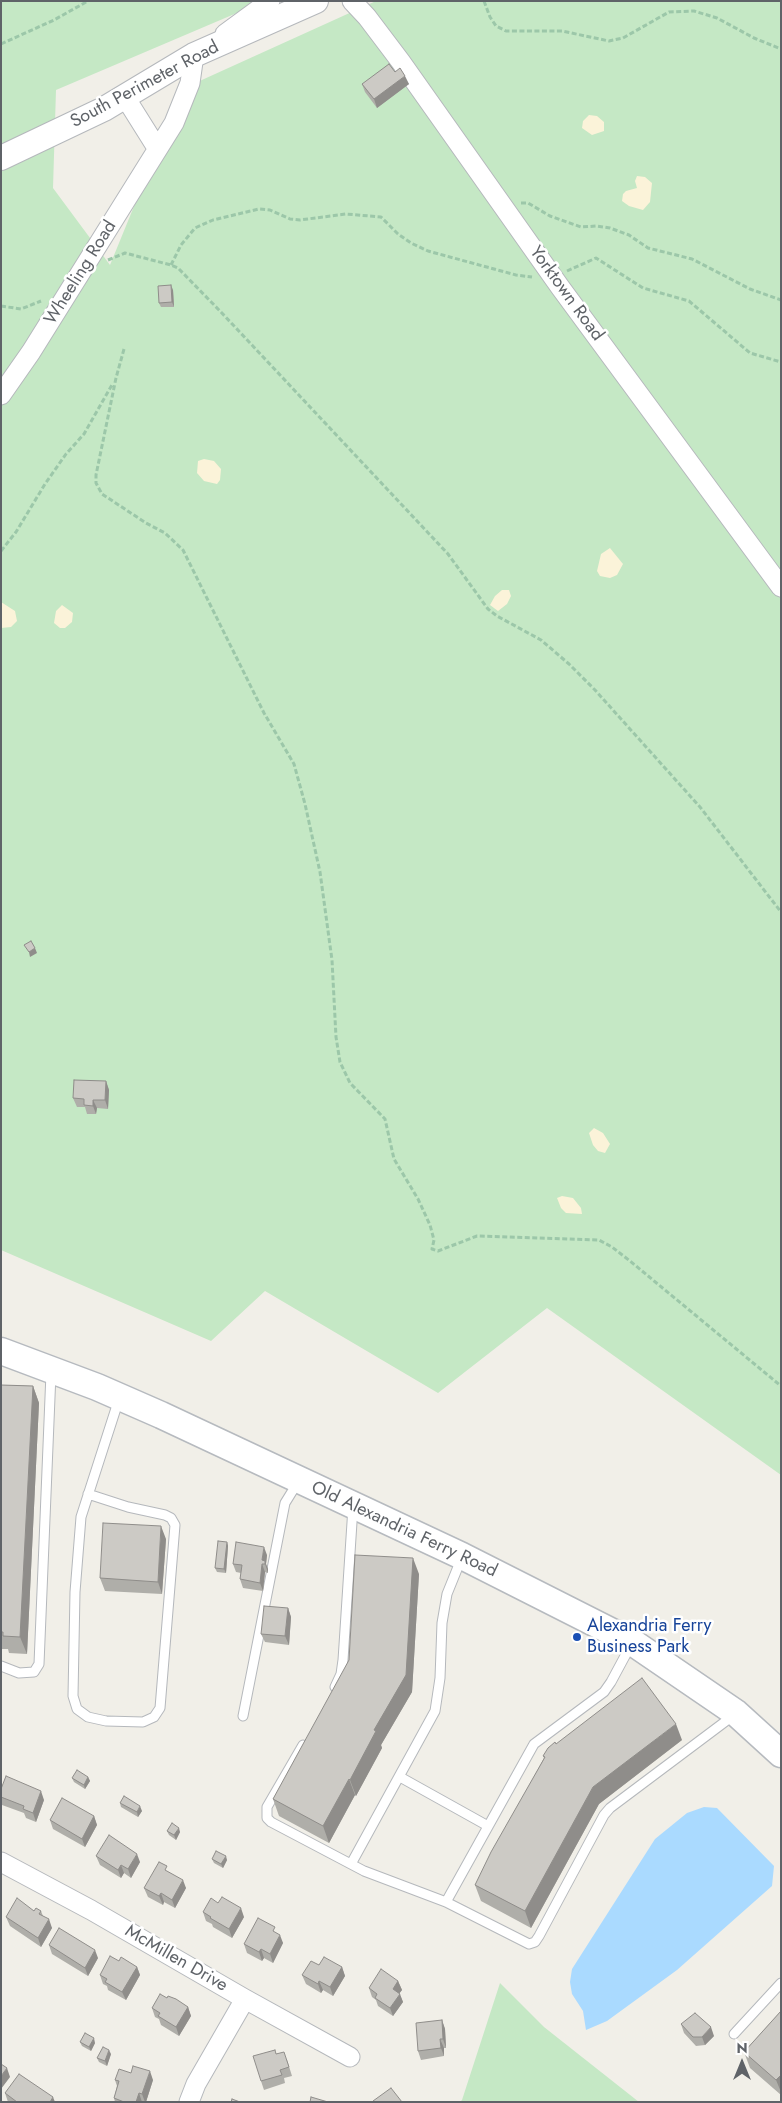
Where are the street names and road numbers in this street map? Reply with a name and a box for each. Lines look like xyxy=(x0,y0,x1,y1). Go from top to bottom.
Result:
street label: South Perimeter Road xyxy=(67,37,223,133)
street label: Wheeling Road xyxy=(40,217,122,329)
street label: Yorktown Road xyxy=(524,242,608,346)
street label: Old Alexandria Ferry Road xyxy=(308,1477,500,1583)
street label: McMillen Drive xyxy=(121,1921,231,1997)

